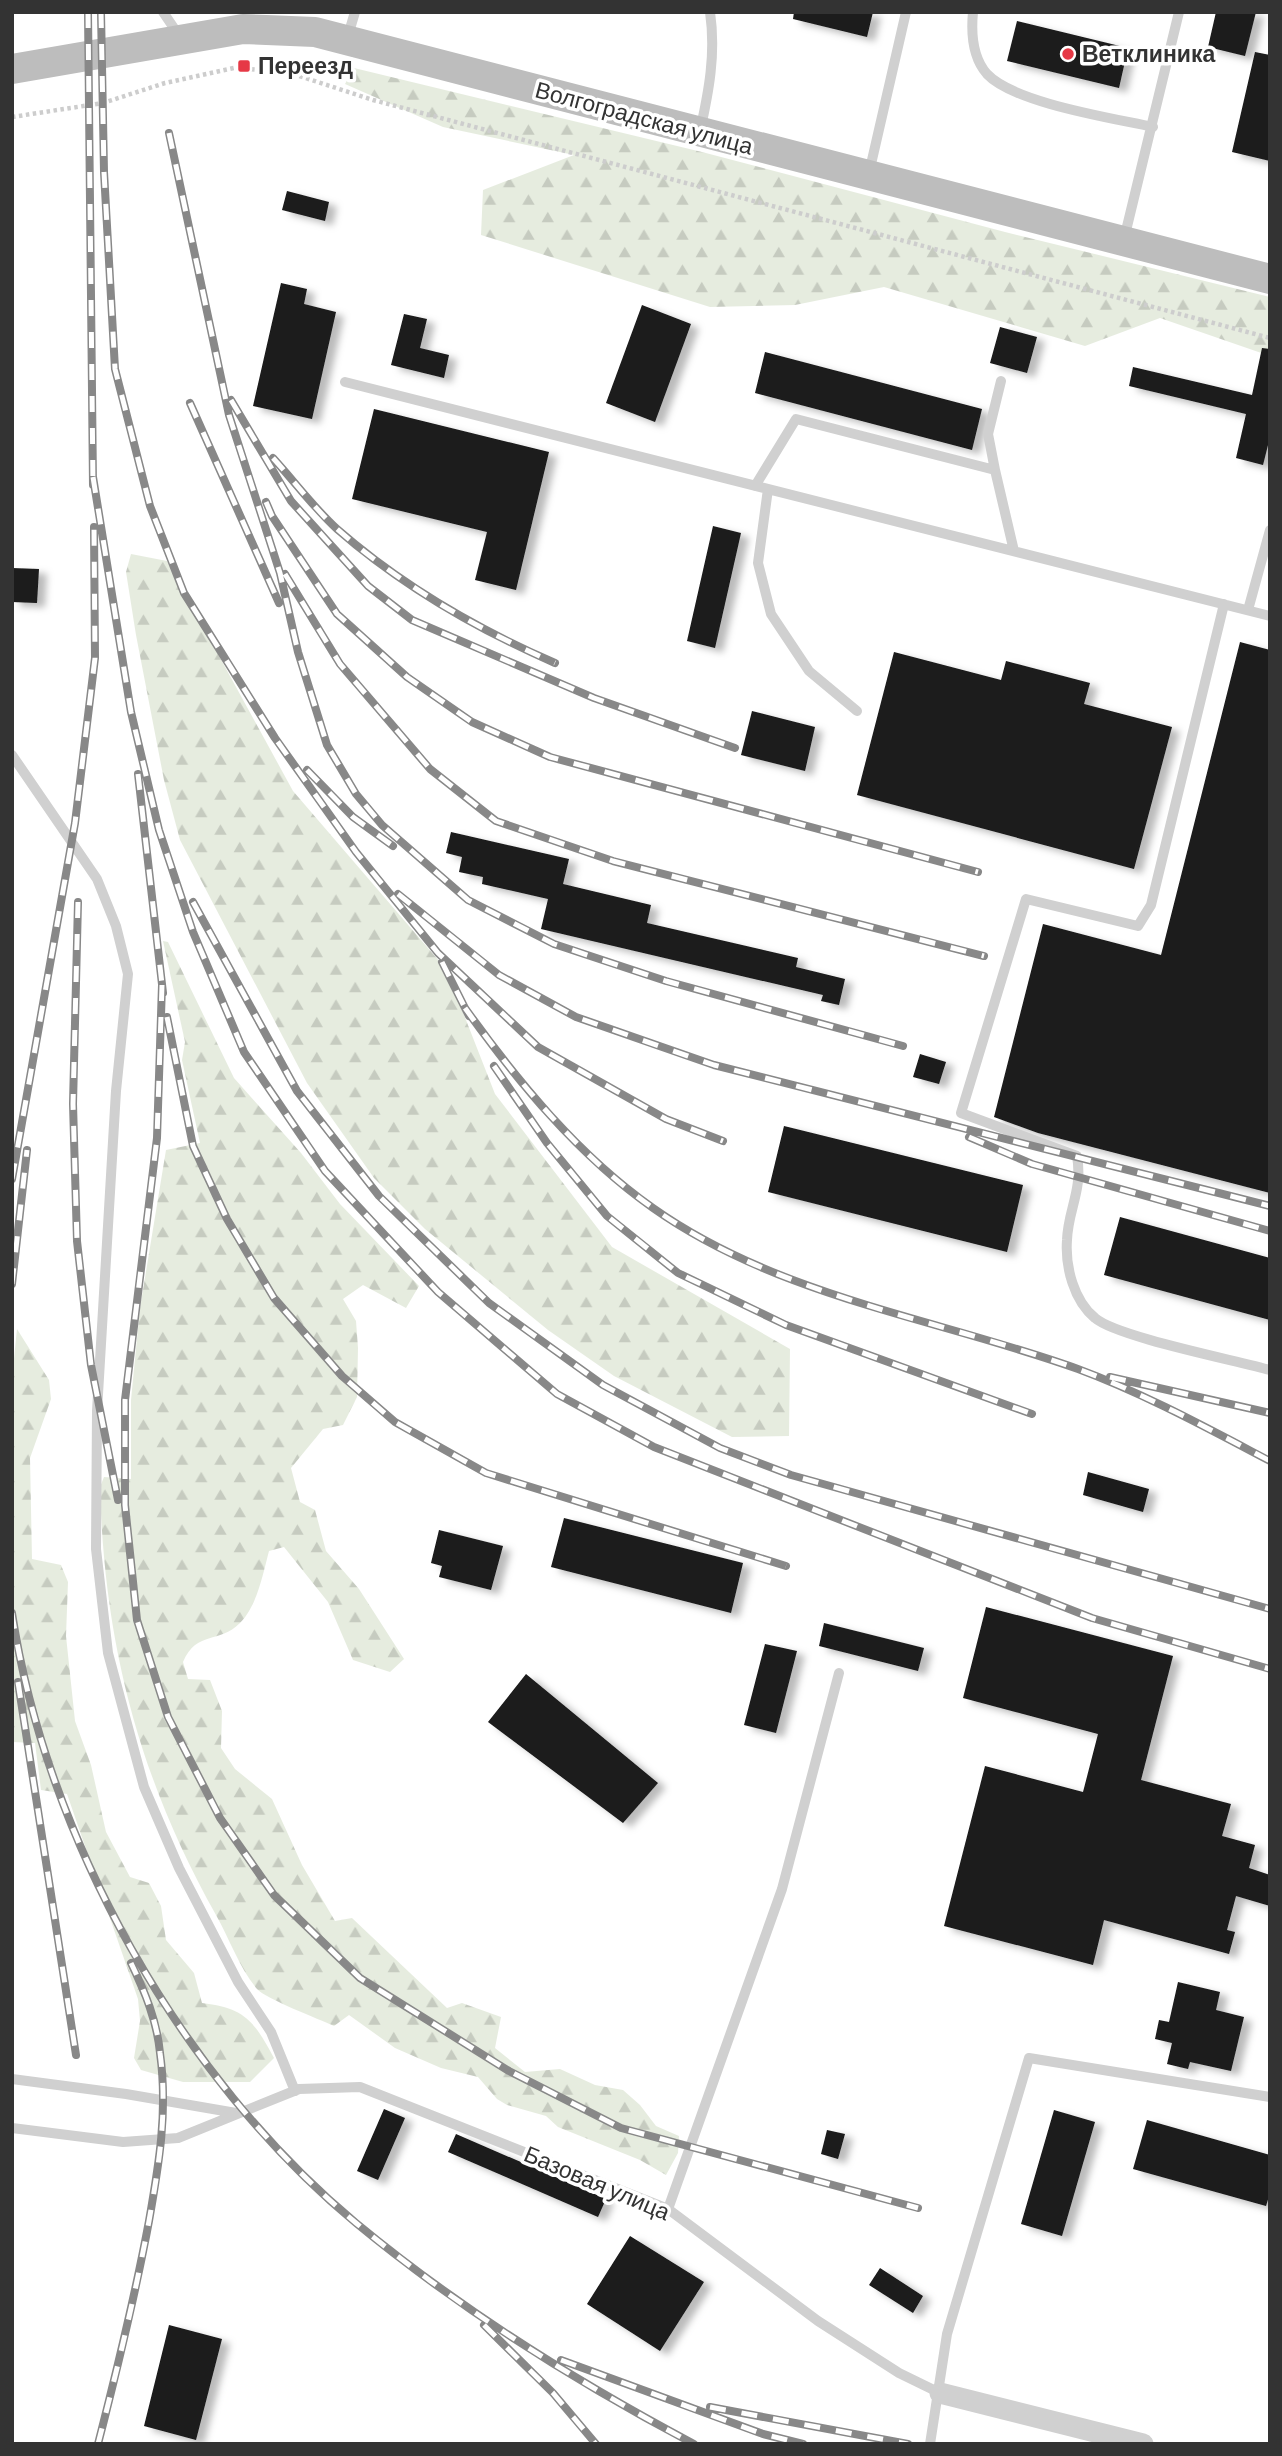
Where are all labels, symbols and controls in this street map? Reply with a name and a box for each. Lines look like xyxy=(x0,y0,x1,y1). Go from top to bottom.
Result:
place label: Ветклиника xyxy=(1082,39,1215,67)
marker: Ветклиника xyxy=(1060,46,1076,62)
place label: Переезд xyxy=(258,51,353,79)
marker: Переезд xyxy=(236,58,252,74)
street label: Волгоградская улица xyxy=(532,74,756,160)
street label: Базовая улица xyxy=(520,2139,675,2225)

